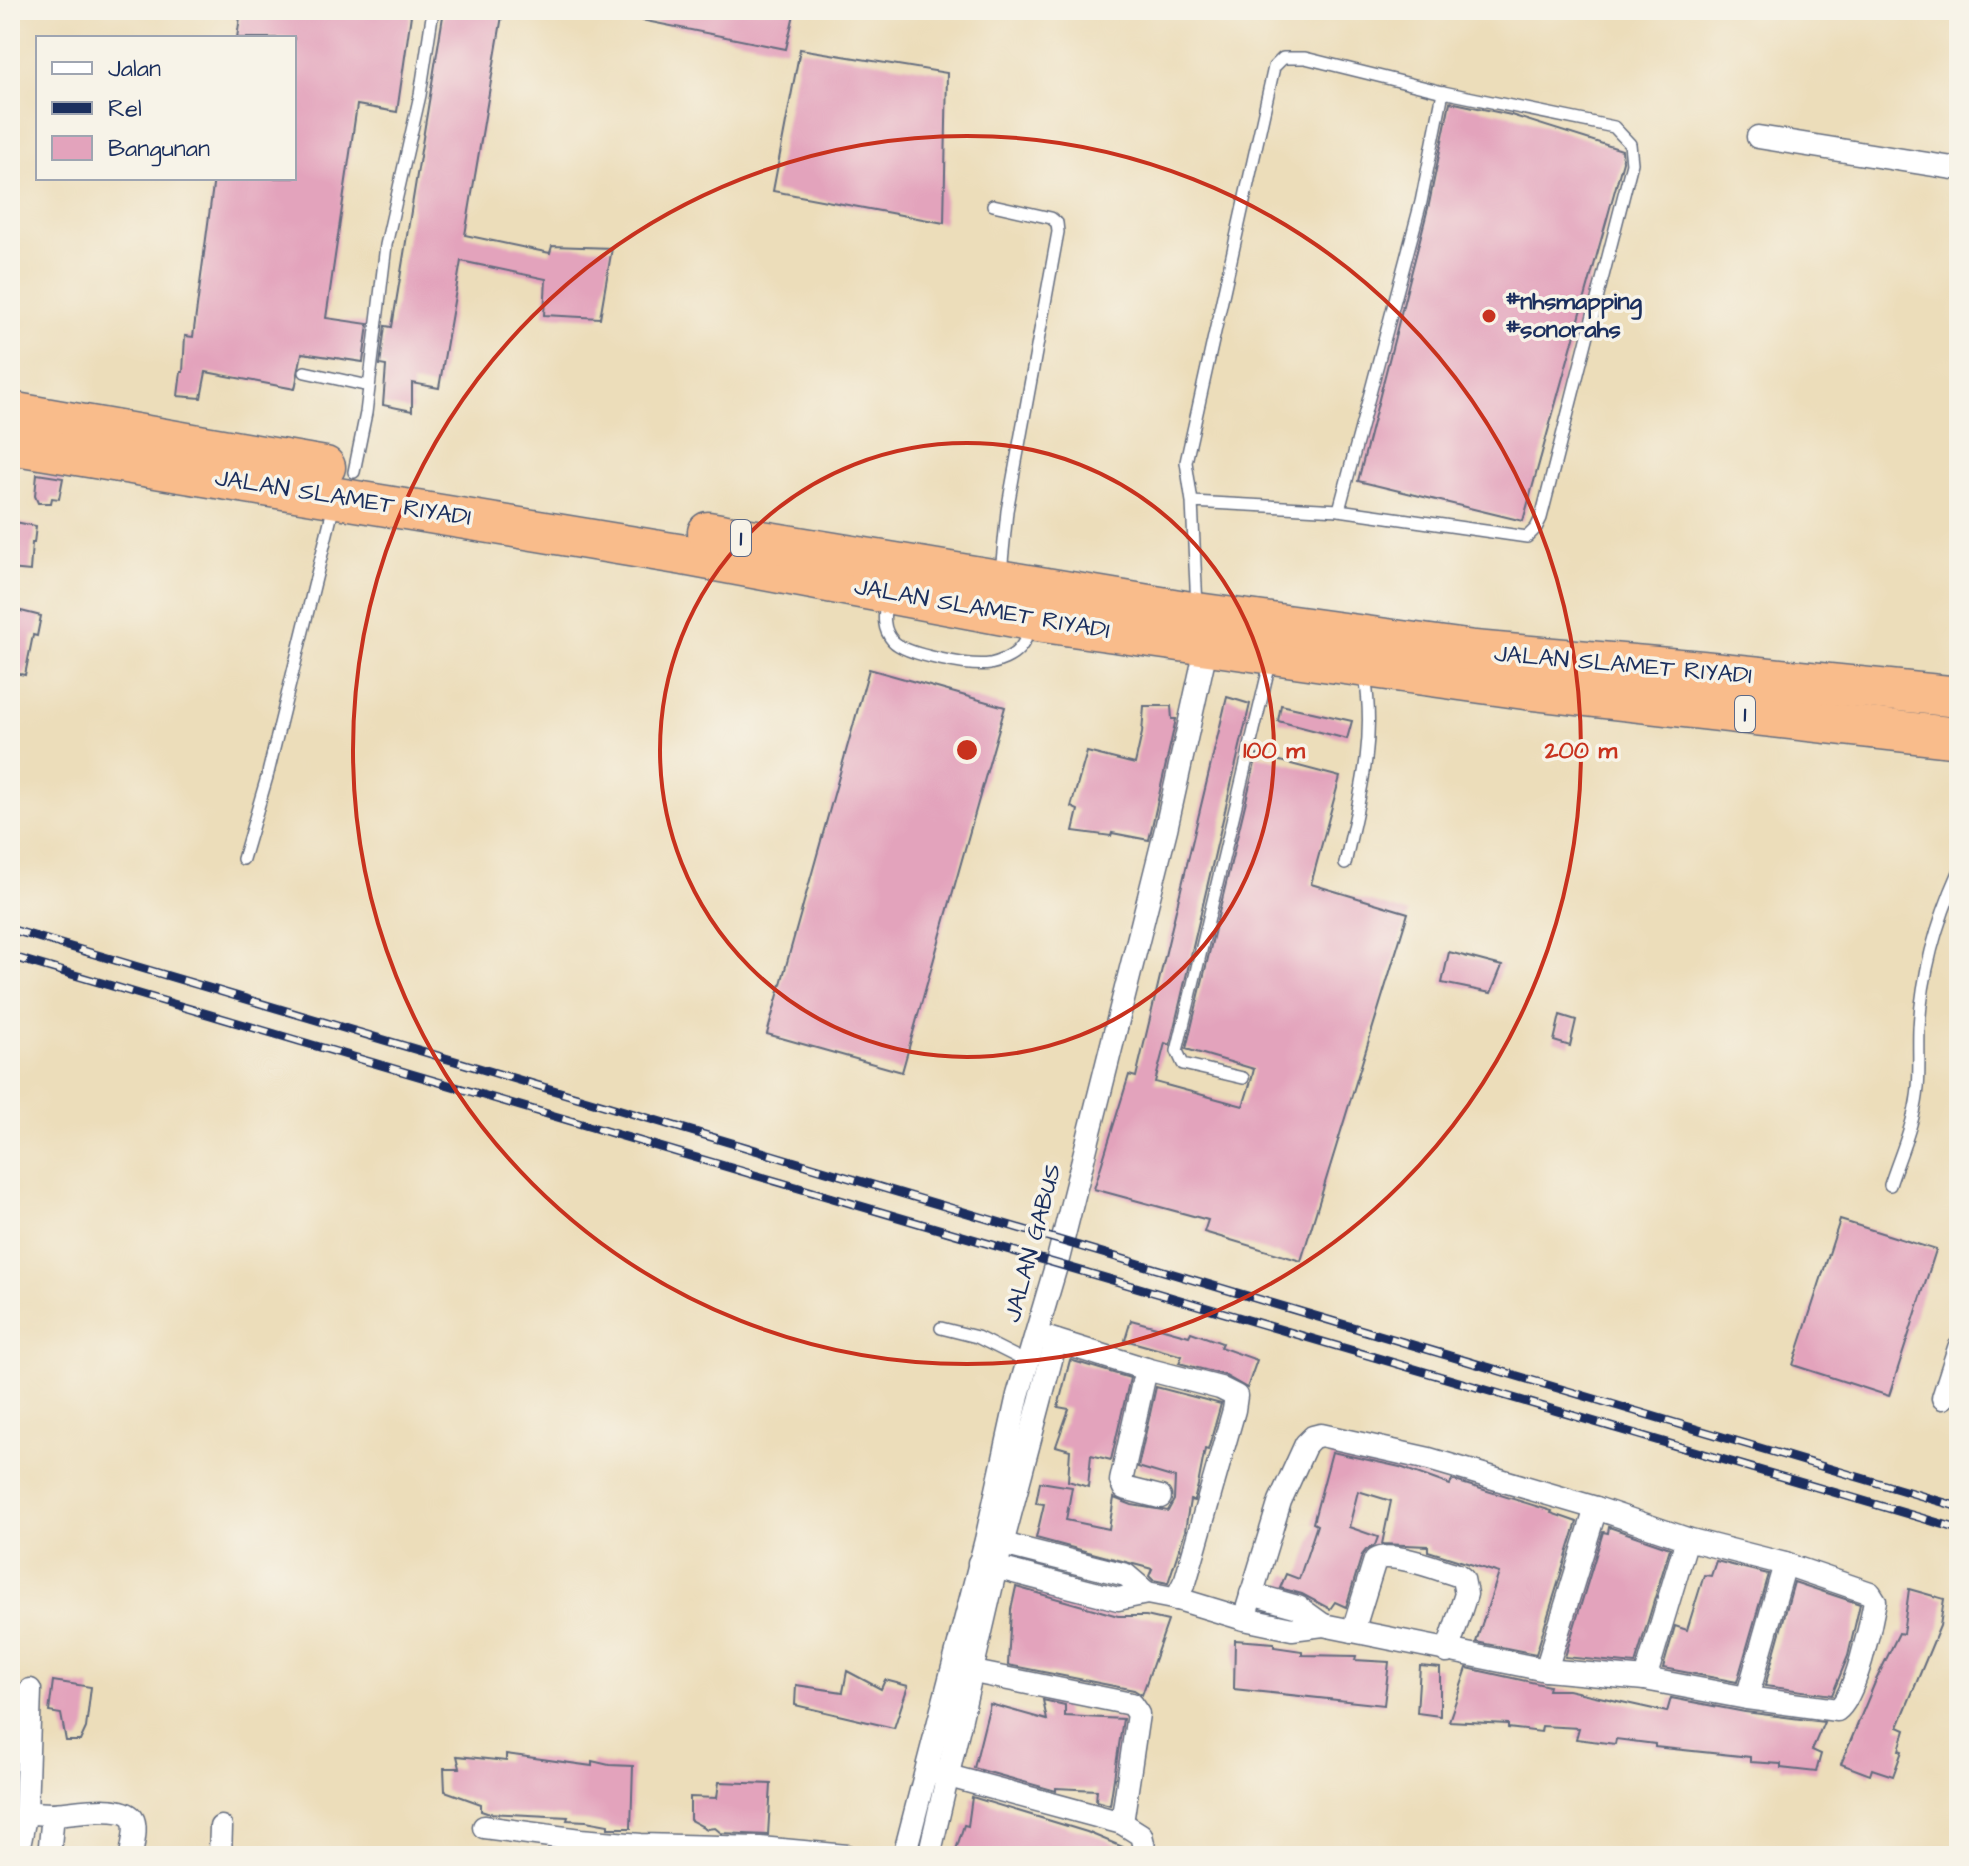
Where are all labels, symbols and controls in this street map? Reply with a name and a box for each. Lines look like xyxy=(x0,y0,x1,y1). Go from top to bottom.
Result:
legend xyxy=(36,36,296,180)
text: Jalan xyxy=(108,52,161,86)
text: Rel xyxy=(108,92,142,126)
text: Bangunan xyxy=(108,132,210,167)
place label: #nhsmapping #sonorahs xyxy=(1505,285,1642,347)
marker: #nhsmapping #sonorahs xyxy=(1480,307,1498,325)
street label: JALAN SLAMET RIYADI xyxy=(212,461,474,535)
road number: 1 xyxy=(731,520,751,556)
street label: JALAN SLAMET RIYADI xyxy=(852,570,1112,648)
street label: JALAN SLAMET RIYADI xyxy=(1493,637,1753,693)
road number: 1 xyxy=(1735,696,1755,732)
text: 100 m xyxy=(1243,734,1305,768)
text: 200 m xyxy=(1544,734,1617,768)
centre of rings xyxy=(953,736,981,764)
street label: JALAN GABUS xyxy=(996,1160,1070,1326)

